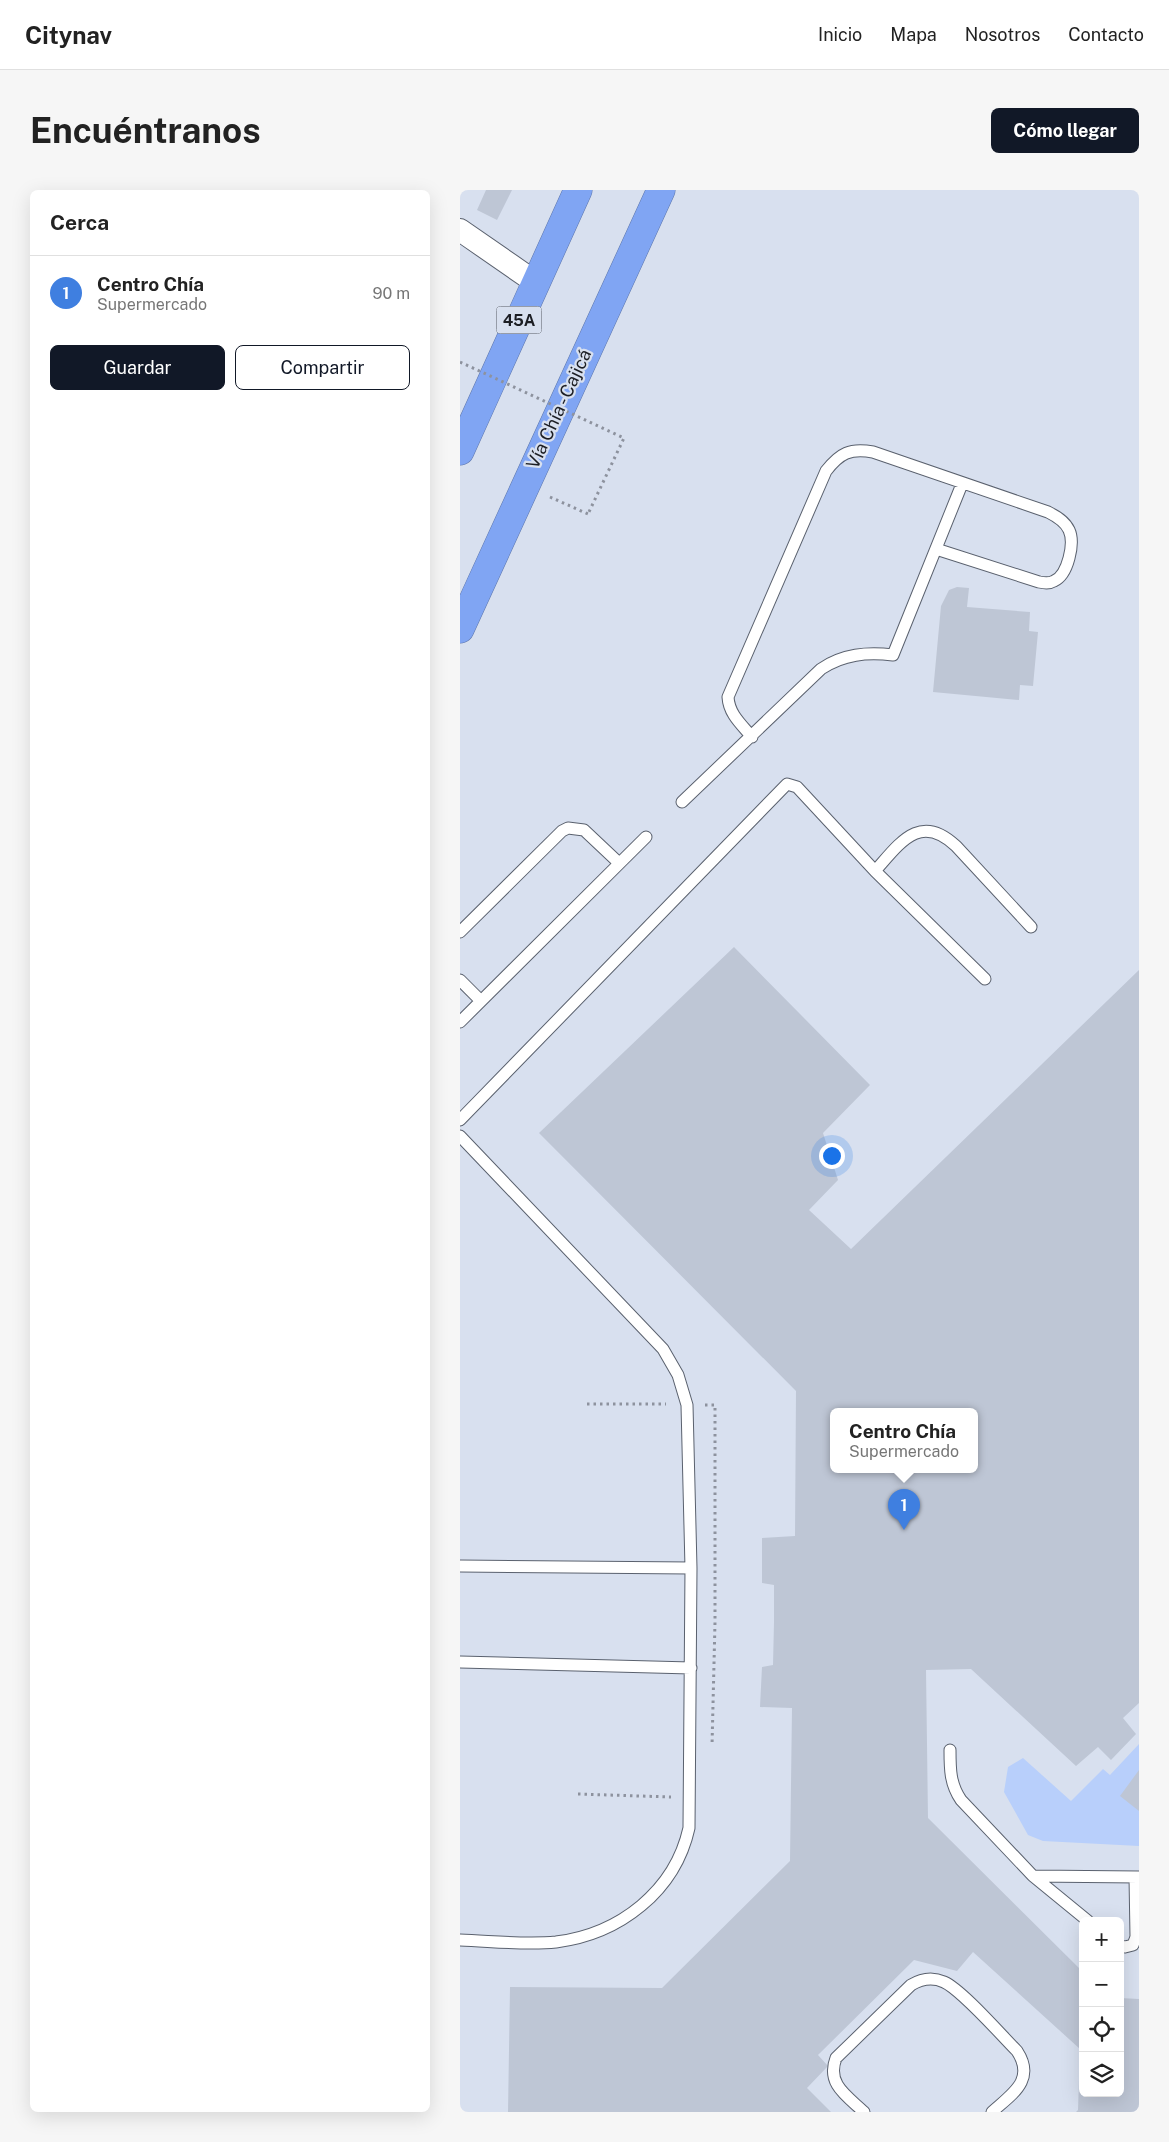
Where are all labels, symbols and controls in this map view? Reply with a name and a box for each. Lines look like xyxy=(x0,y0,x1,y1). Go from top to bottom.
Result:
text: Citynav xyxy=(25,21,112,49)
text: Inicio xyxy=(818,24,862,45)
text: Mapa xyxy=(890,24,937,45)
text: Nosotros xyxy=(965,24,1040,45)
text: Contacto xyxy=(1068,24,1144,45)
button: Cómo llegar xyxy=(991,108,1139,153)
text: Encuéntranos xyxy=(30,110,261,151)
text: Cerca xyxy=(50,210,109,235)
text: Centro Chía xyxy=(97,273,204,295)
text: 1 xyxy=(63,284,69,303)
text: 90 m xyxy=(373,284,410,303)
text: Supermercado xyxy=(97,295,207,314)
road number: 45A xyxy=(496,306,542,334)
button: Guardar xyxy=(50,345,225,390)
button: Compartir xyxy=(235,345,410,390)
street label: Vía Chía - Cajicá xyxy=(522,346,595,472)
your location xyxy=(819,1143,845,1169)
popup xyxy=(830,1408,978,1473)
text: Centro Chía xyxy=(849,1420,956,1442)
text: Supermercado xyxy=(849,1442,959,1461)
pin: 1 xyxy=(888,1489,920,1530)
map controls xyxy=(1079,1917,1124,2097)
button: + xyxy=(1079,1917,1124,1962)
button: − xyxy=(1079,1962,1124,2007)
button: locate xyxy=(1079,2007,1124,2052)
button: layers xyxy=(1079,2052,1124,2097)

